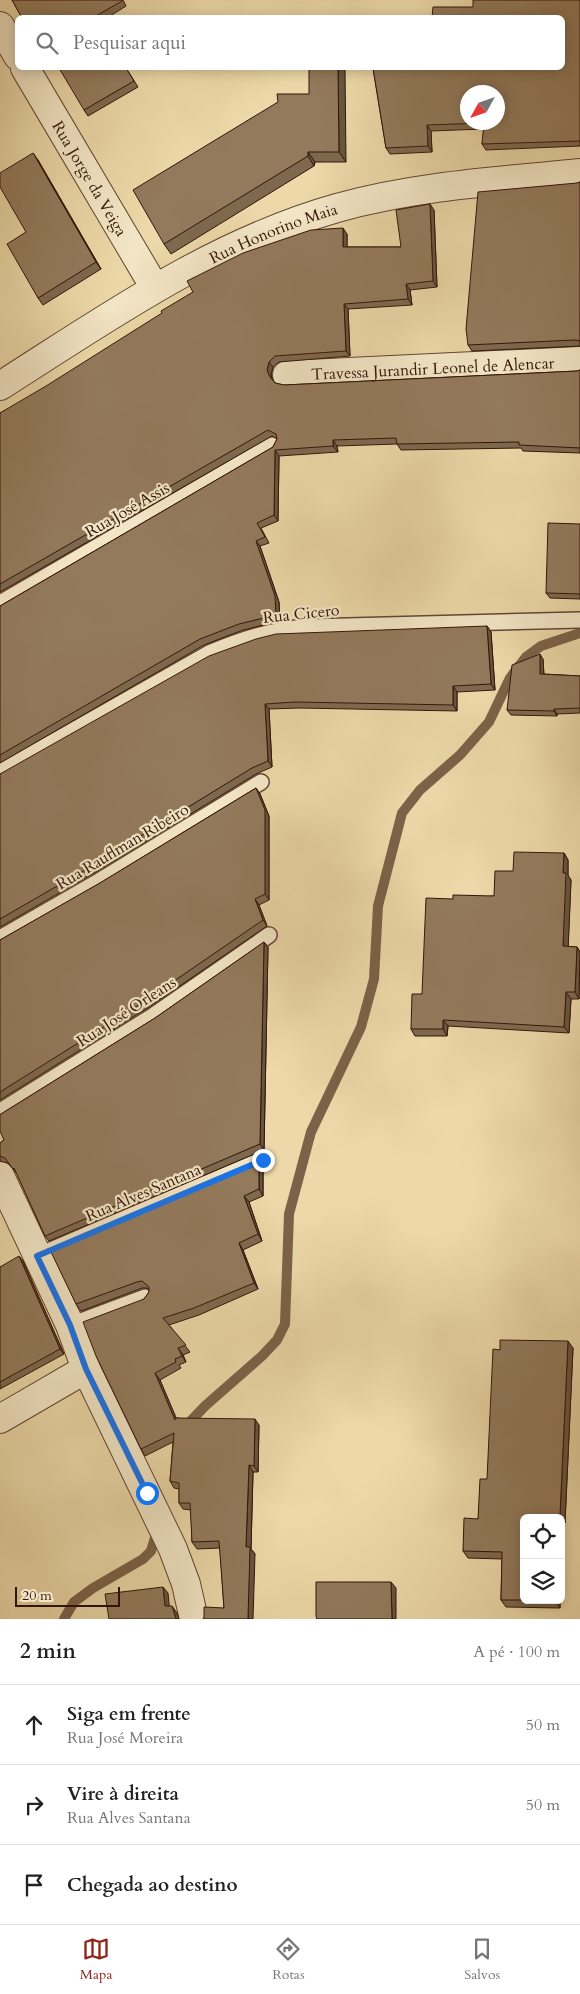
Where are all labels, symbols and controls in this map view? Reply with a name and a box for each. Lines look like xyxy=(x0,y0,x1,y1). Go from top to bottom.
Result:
search box xyxy=(15,15,565,70)
icon: search xyxy=(33,29,61,57)
text: Pesquisar aqui xyxy=(73,30,186,56)
north arrow xyxy=(460,85,505,130)
street label: Rua Jorge da Veiga xyxy=(47,117,132,241)
street label: Rua Honorino Maia xyxy=(206,198,340,269)
street label: Travessa Jurandir Leonel de Alencar xyxy=(311,352,555,386)
street label: Rua José Assis xyxy=(81,477,174,543)
street label: Rua Cicero xyxy=(262,599,341,629)
street label: Rua Rauflman Ribeiro xyxy=(52,798,193,895)
street label: Rua José Orleans xyxy=(73,971,181,1052)
route end xyxy=(252,1149,275,1172)
street label: Rua Alves Santana xyxy=(82,1159,205,1227)
route start xyxy=(136,1482,159,1505)
map controls xyxy=(520,1514,565,1604)
button: locate xyxy=(520,1514,565,1559)
button: layers xyxy=(520,1559,565,1604)
scale bar xyxy=(15,1584,120,1607)
text: 20 m xyxy=(22,1586,52,1605)
text: 2 min xyxy=(20,1637,76,1666)
text: A pé · 100 m xyxy=(473,1641,560,1663)
text: Siga em frente xyxy=(67,1701,191,1727)
icon: ahead xyxy=(20,1711,48,1739)
text: 50 m xyxy=(526,1714,560,1736)
text: Rua José Moreira xyxy=(67,1727,183,1749)
text: Vire à direita xyxy=(67,1781,179,1807)
icon: right xyxy=(20,1791,48,1819)
text: 50 m xyxy=(526,1794,560,1816)
text: Rua Alves Santana xyxy=(67,1807,191,1829)
icon: arrive xyxy=(20,1871,48,1899)
text: Chegada ao destino xyxy=(67,1872,238,1898)
tab: Mapa xyxy=(80,1935,113,1984)
tab: Rotas xyxy=(272,1935,305,1984)
tab: Salvos xyxy=(464,1935,500,1984)

